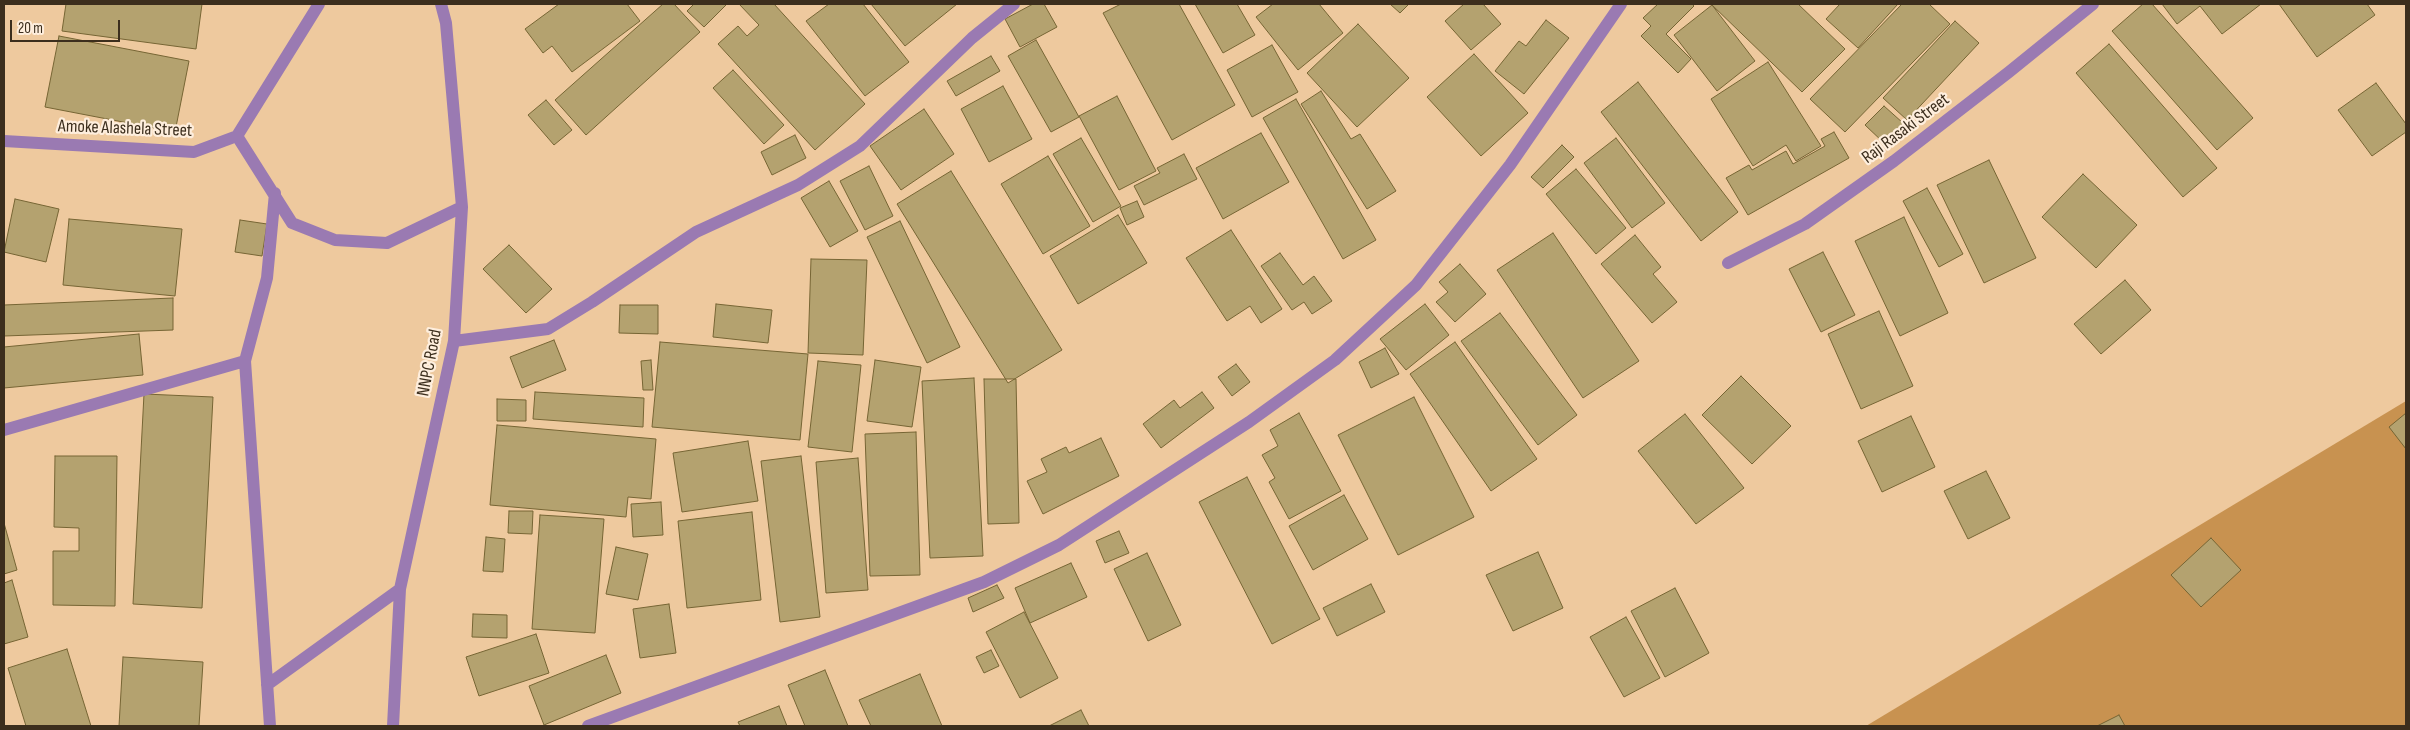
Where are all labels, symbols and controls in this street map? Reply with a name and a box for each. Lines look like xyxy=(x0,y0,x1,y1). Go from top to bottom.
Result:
scale bar xyxy=(12,10,122,42)
text: 20 m xyxy=(18,19,43,38)
street label: Raji Rasaki Street xyxy=(1858,89,1954,169)
street label: Amoke Alashela Street xyxy=(57,116,193,142)
street label: NNPC Road xyxy=(413,328,447,398)

